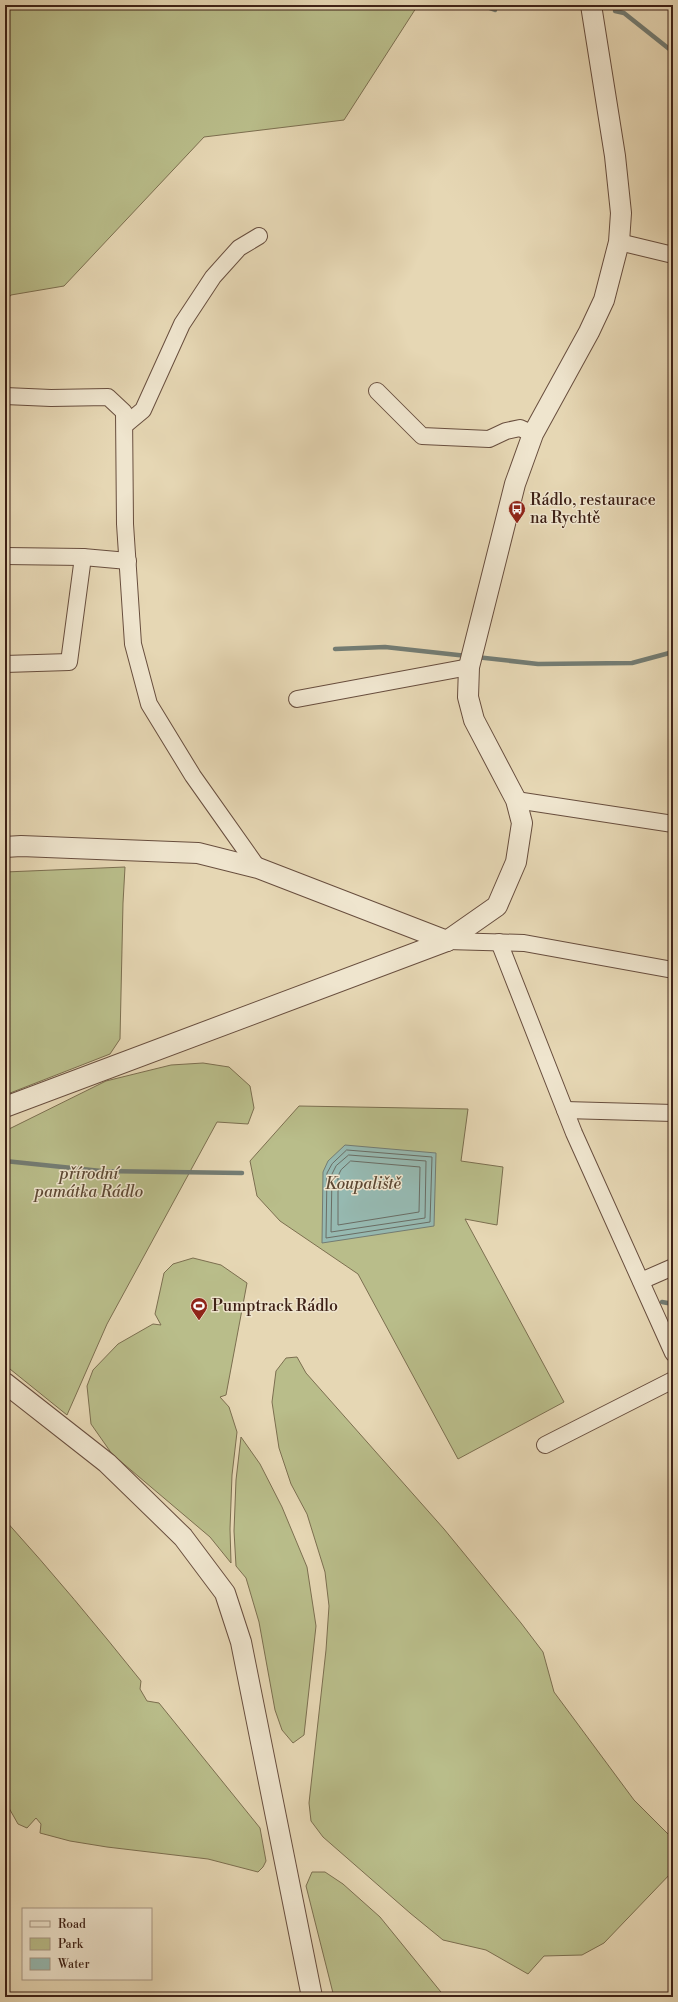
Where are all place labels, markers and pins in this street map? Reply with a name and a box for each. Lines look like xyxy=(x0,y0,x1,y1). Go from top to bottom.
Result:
place label: Rádlo, restaurace na Rychtě xyxy=(530,490,656,528)
bus stop icon: Rádlo, restaurace na Rychtě xyxy=(507,499,527,524)
sports icon: Pumptrack Rádlo xyxy=(189,1296,209,1321)
place label: Pumptrack Rádlo xyxy=(212,1296,338,1316)

